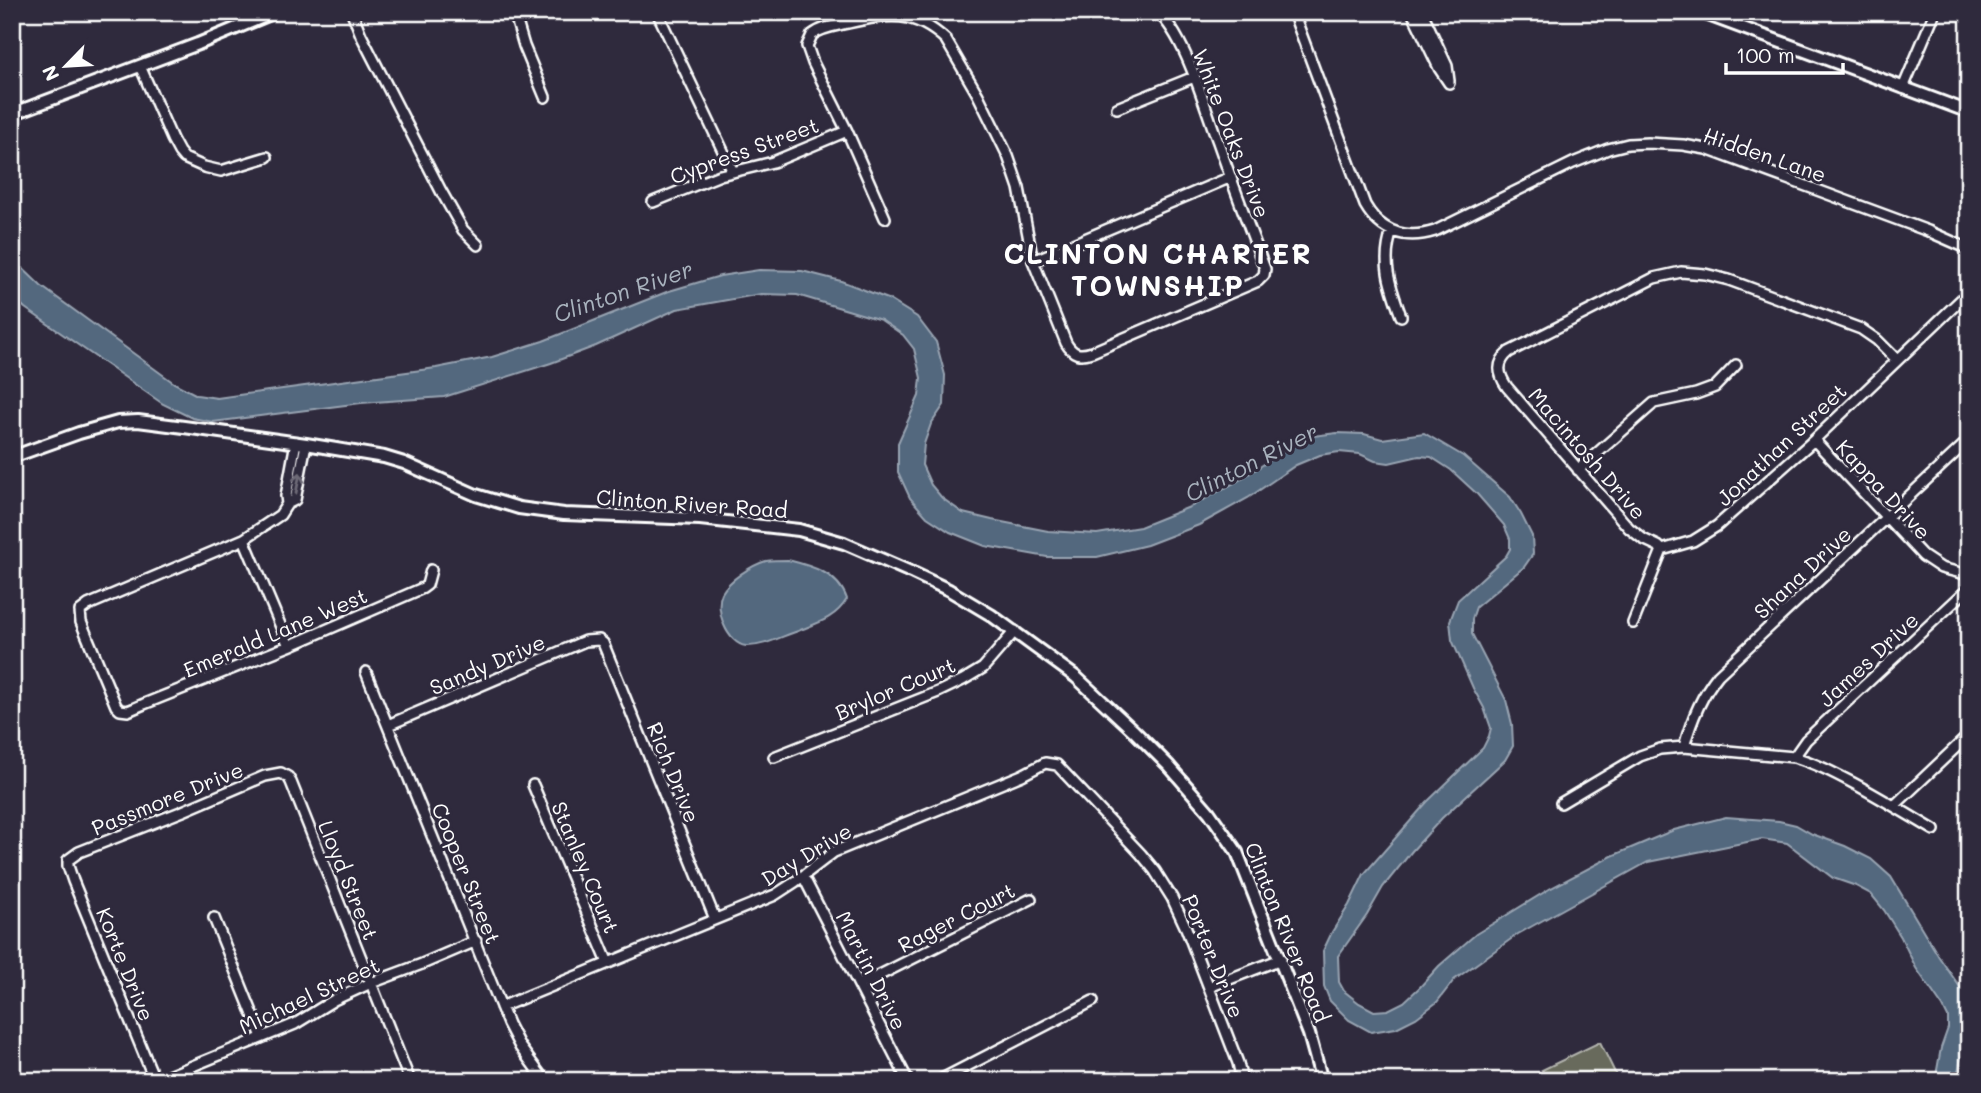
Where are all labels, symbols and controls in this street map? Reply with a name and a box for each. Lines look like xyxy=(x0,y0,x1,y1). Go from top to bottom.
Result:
north arrow xyxy=(32,32,102,102)
scale bar xyxy=(1726,32,1843,76)
text: 100 m xyxy=(1736,41,1795,68)
street label: White Oaks Drive xyxy=(1187,45,1277,221)
text: N xyxy=(36,62,65,85)
street label: Cypress Street xyxy=(666,111,822,189)
street label: Hidden Lane xyxy=(1700,120,1830,188)
district label: CLINTON CHARTER TOWNSHIP xyxy=(1003,235,1313,303)
water label: Clinton River xyxy=(549,253,697,329)
street label: Jonathan Street xyxy=(1710,377,1852,511)
street label: Macintosh Drive xyxy=(1523,381,1653,525)
water label: Clinton River xyxy=(1179,416,1323,508)
street label: Kappa Drive xyxy=(1831,433,1937,545)
one-way arrow xyxy=(292,472,306,495)
street label: Clinton River Road xyxy=(595,483,789,523)
street label: Shana Drive xyxy=(1748,520,1856,624)
street label: Emerald Lane West xyxy=(179,581,371,683)
street label: James Drive xyxy=(1812,606,1924,712)
street label: Sandy Drive xyxy=(425,628,549,700)
street label: Brylor Court xyxy=(831,651,959,725)
street label: Rich Drive xyxy=(642,718,706,826)
street label: Passmore Drive xyxy=(87,755,247,841)
street label: Stanley Court xyxy=(546,797,626,937)
street label: Cooper Street xyxy=(426,798,508,948)
street label: Lloyd Street xyxy=(313,816,385,944)
street label: Day Drive xyxy=(756,816,856,892)
street label: Clinton River Road xyxy=(1240,838,1336,1026)
street label: Rager Court xyxy=(893,876,1019,958)
street label: Porter Drive xyxy=(1177,890,1251,1022)
street label: Korte Drive xyxy=(91,903,161,1025)
street label: Martin Drive xyxy=(830,906,914,1034)
street label: Michael Street xyxy=(234,951,384,1039)

